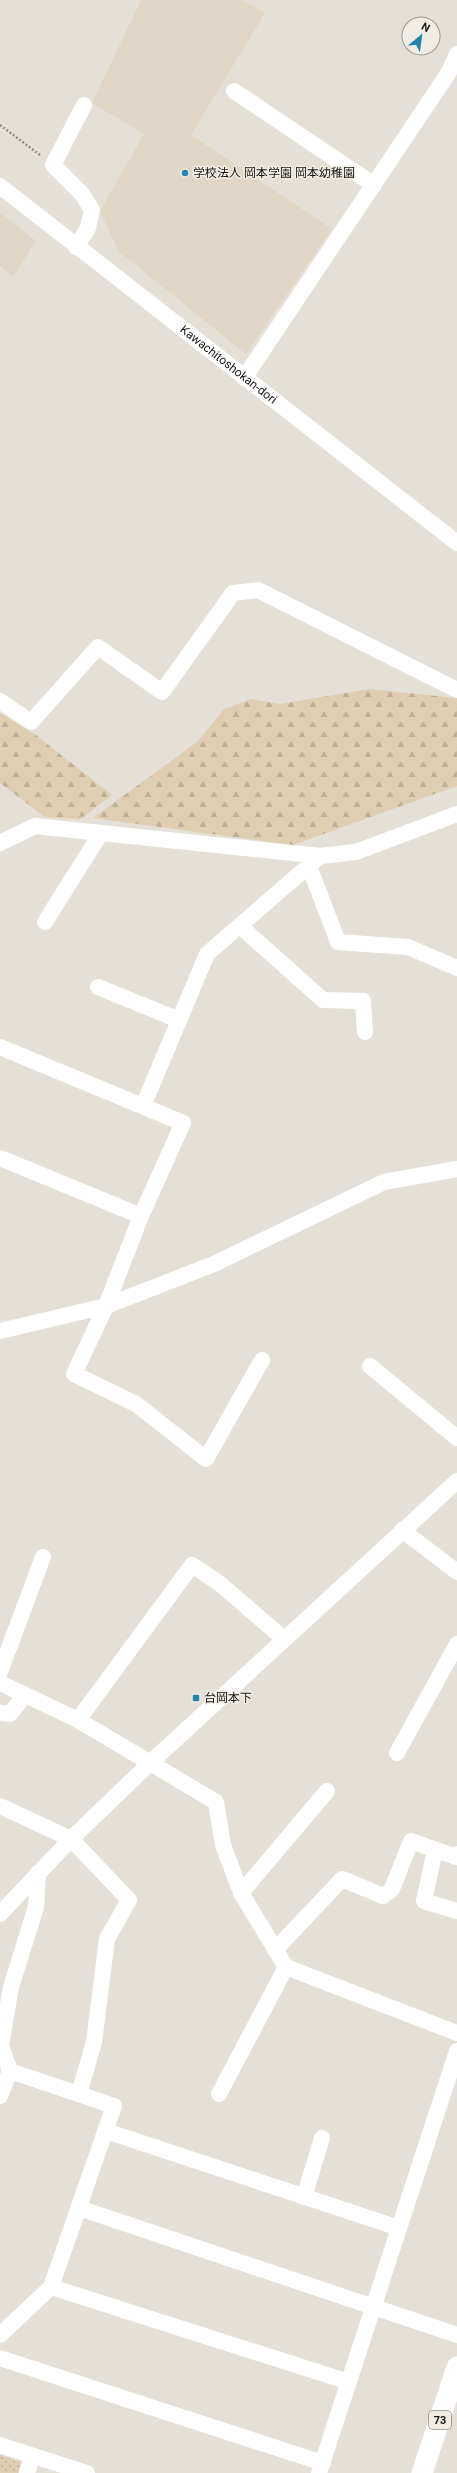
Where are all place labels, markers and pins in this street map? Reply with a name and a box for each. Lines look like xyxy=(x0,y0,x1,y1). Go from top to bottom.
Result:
place label: 学校法人 岡本学園 岡本幼稚園 xyxy=(193,166,355,180)
marker: 学校法人 岡本学園 岡本幼稚園 xyxy=(180,168,190,178)
place label: 台岡本下 xyxy=(204,1691,252,1705)
marker: 台岡本下 xyxy=(191,1693,201,1703)

